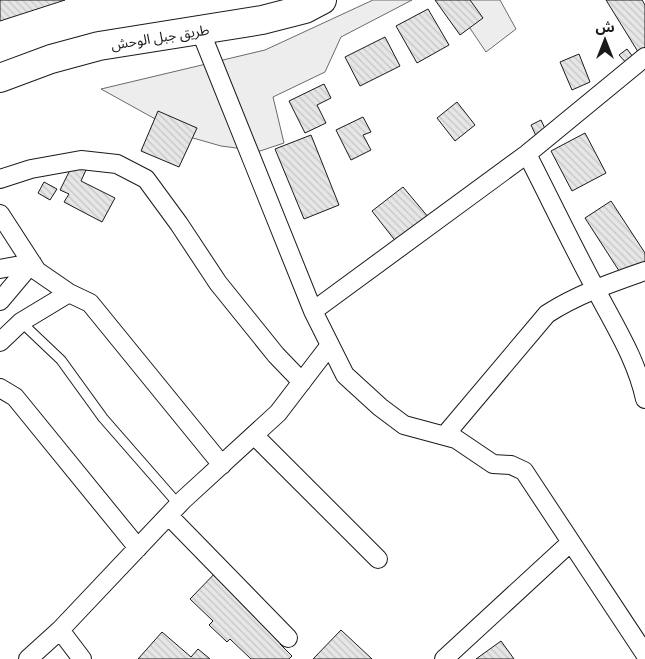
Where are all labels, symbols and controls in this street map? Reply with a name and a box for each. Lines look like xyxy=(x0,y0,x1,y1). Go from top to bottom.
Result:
north arrow xyxy=(580,15,630,65)
text: ش xyxy=(595,18,615,36)
street label: طريق جبل الوحش xyxy=(110,20,211,55)

